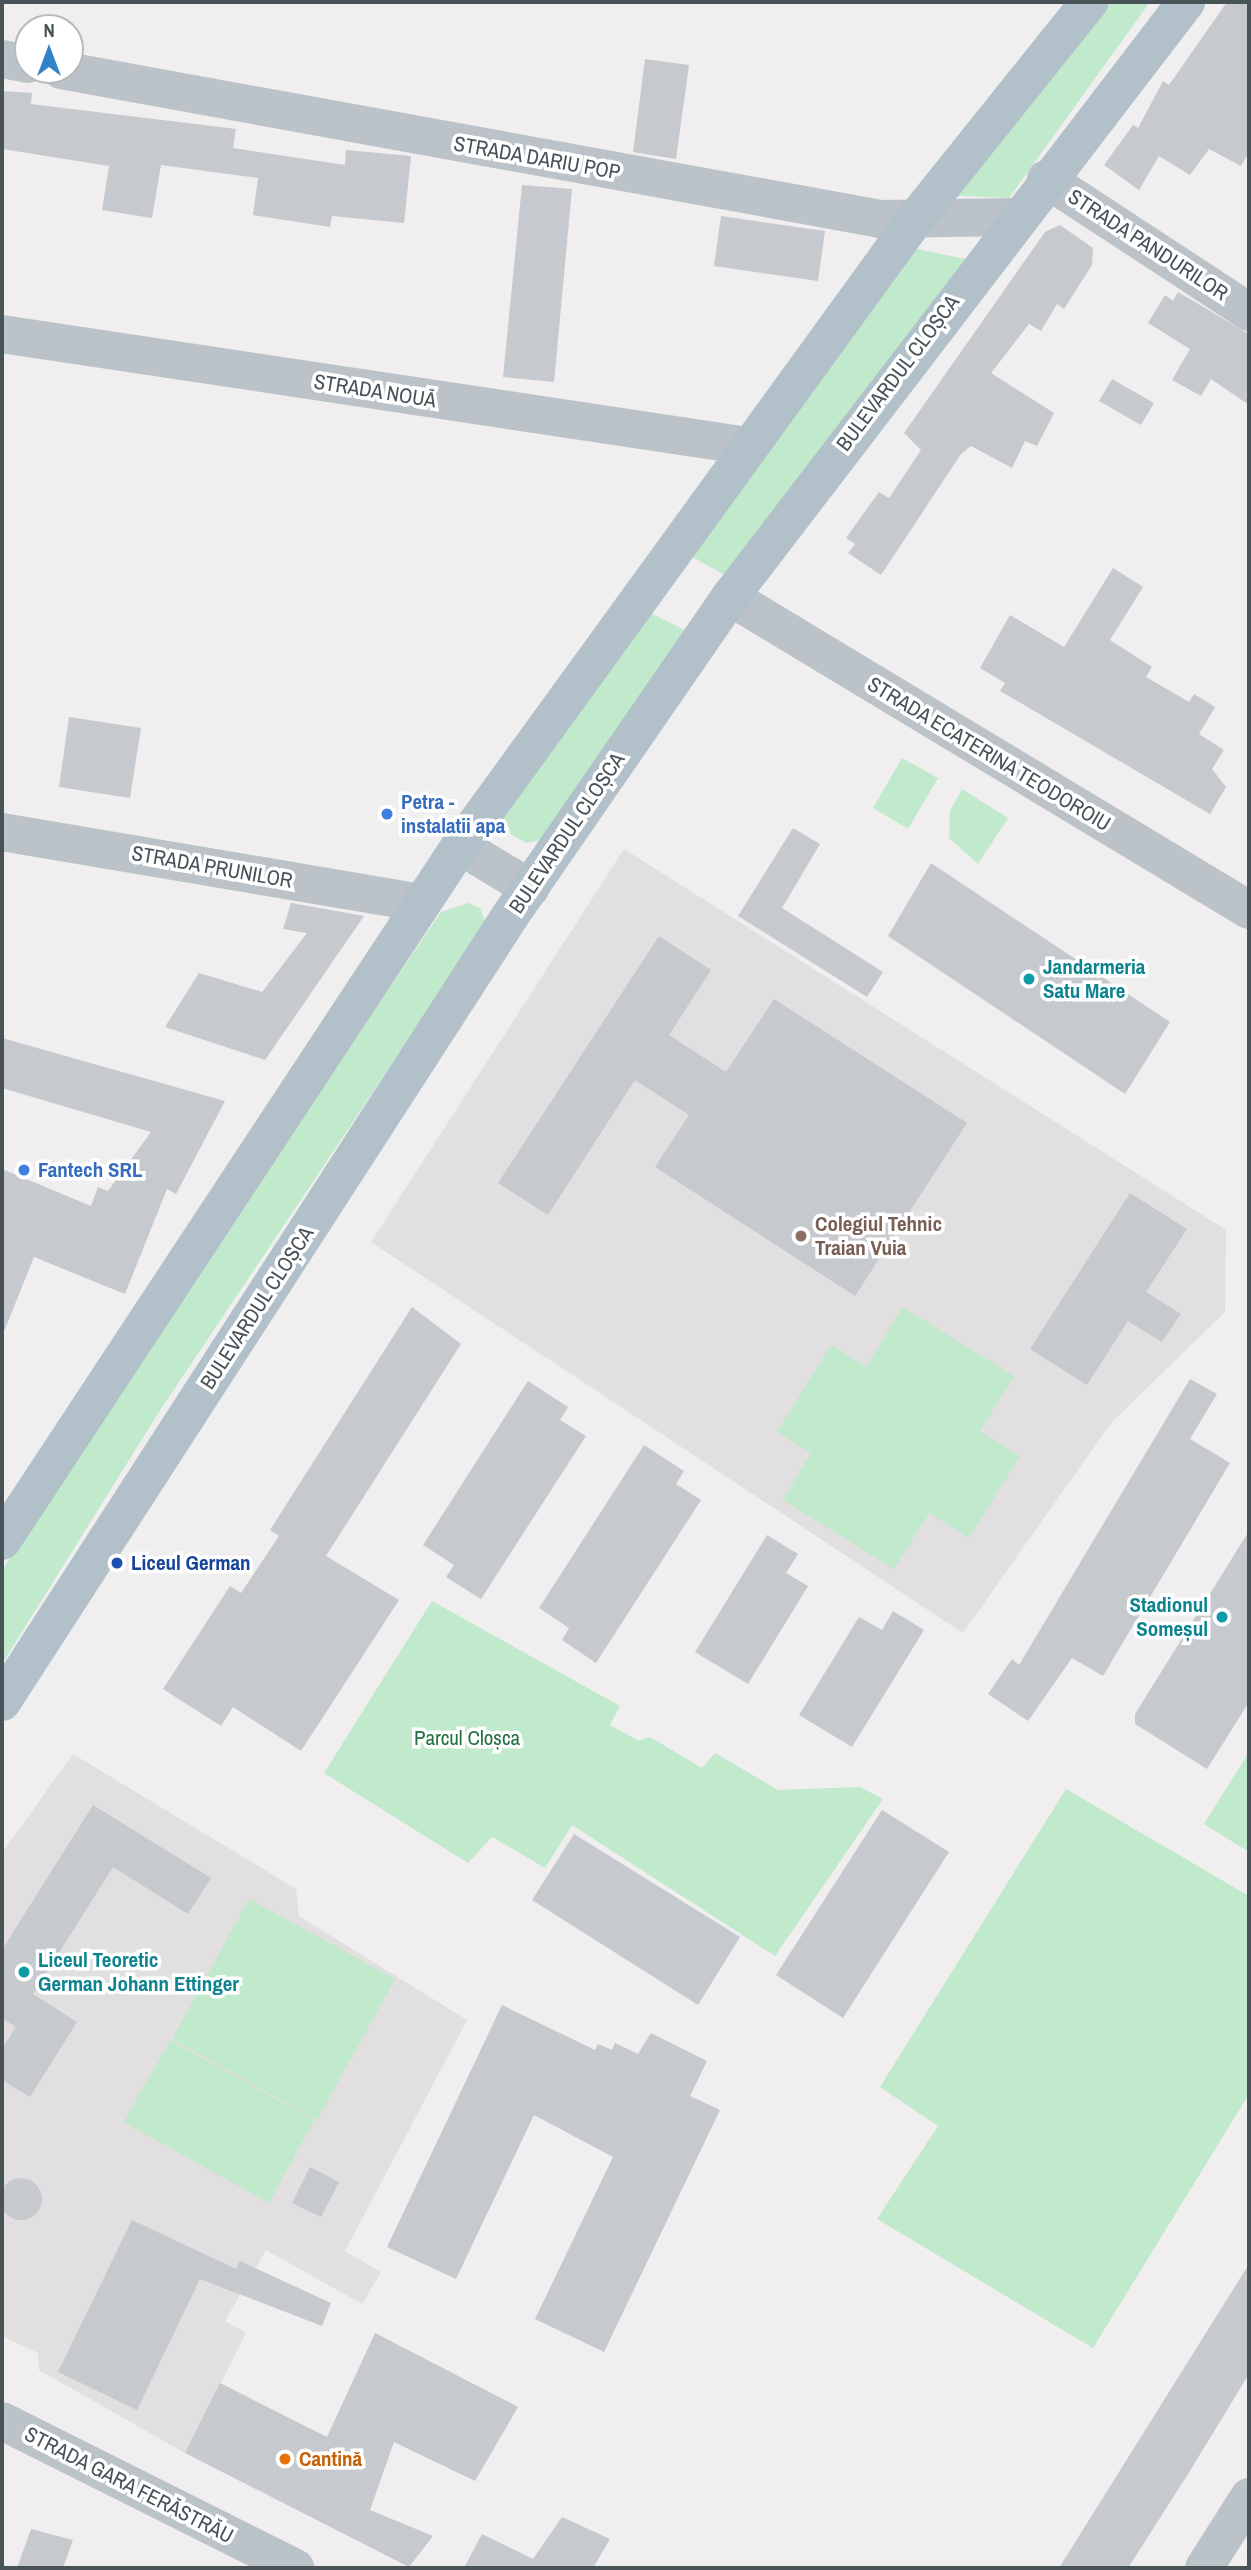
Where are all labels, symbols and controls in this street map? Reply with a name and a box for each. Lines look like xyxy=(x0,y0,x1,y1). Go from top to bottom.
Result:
north arrow xyxy=(14,14,84,84)
text: N xyxy=(43,17,55,43)
street label: STRADA DARIU POP xyxy=(451,131,623,185)
street label: STRADA PANDURILOR xyxy=(1063,184,1233,306)
street label: BULEVARDUL CLOȘCA xyxy=(831,290,965,456)
street label: STRADA NOUĂ xyxy=(312,369,438,413)
street label: STRADA ECATERINA TEODOROIU xyxy=(862,671,1116,837)
street label: BULEVARDUL CLOȘCA xyxy=(504,748,630,918)
place label: Petra - instalatii apa xyxy=(401,789,505,839)
marker: Petra - instalatii apa xyxy=(379,806,395,822)
street label: STRADA PRUNILOR xyxy=(129,840,295,894)
place label: Jandarmeria Satu Mare xyxy=(1043,954,1145,1004)
marker: Jandarmeria Satu Mare xyxy=(1021,971,1037,987)
place label: Fantech SRL xyxy=(38,1157,142,1183)
marker: Fantech SRL xyxy=(16,1162,32,1178)
place label: Colegiul Tehnic Traian Vuia xyxy=(815,1211,942,1261)
street label: BULEVARDUL CLOȘCA xyxy=(195,1222,319,1394)
marker: Colegiul Tehnic Traian Vuia xyxy=(793,1228,809,1244)
place label: Liceul German xyxy=(131,1550,251,1576)
marker: Liceul German xyxy=(109,1555,125,1571)
place label: Stadionul Someșul xyxy=(1130,1592,1208,1642)
marker: Stadionul Someșul xyxy=(1214,1609,1230,1625)
park label: Parcul Cloșca xyxy=(414,1725,520,1751)
place label: Liceul Teoretic German Johann Ettinger xyxy=(38,1947,239,1997)
marker: Liceul Teoretic German Johann Ettinger xyxy=(16,1964,32,1980)
street label: STRADA GARA FERĂSTRĂU xyxy=(20,2421,238,2549)
place label: Cantină xyxy=(299,2446,362,2472)
marker: Cantină xyxy=(277,2451,293,2467)

